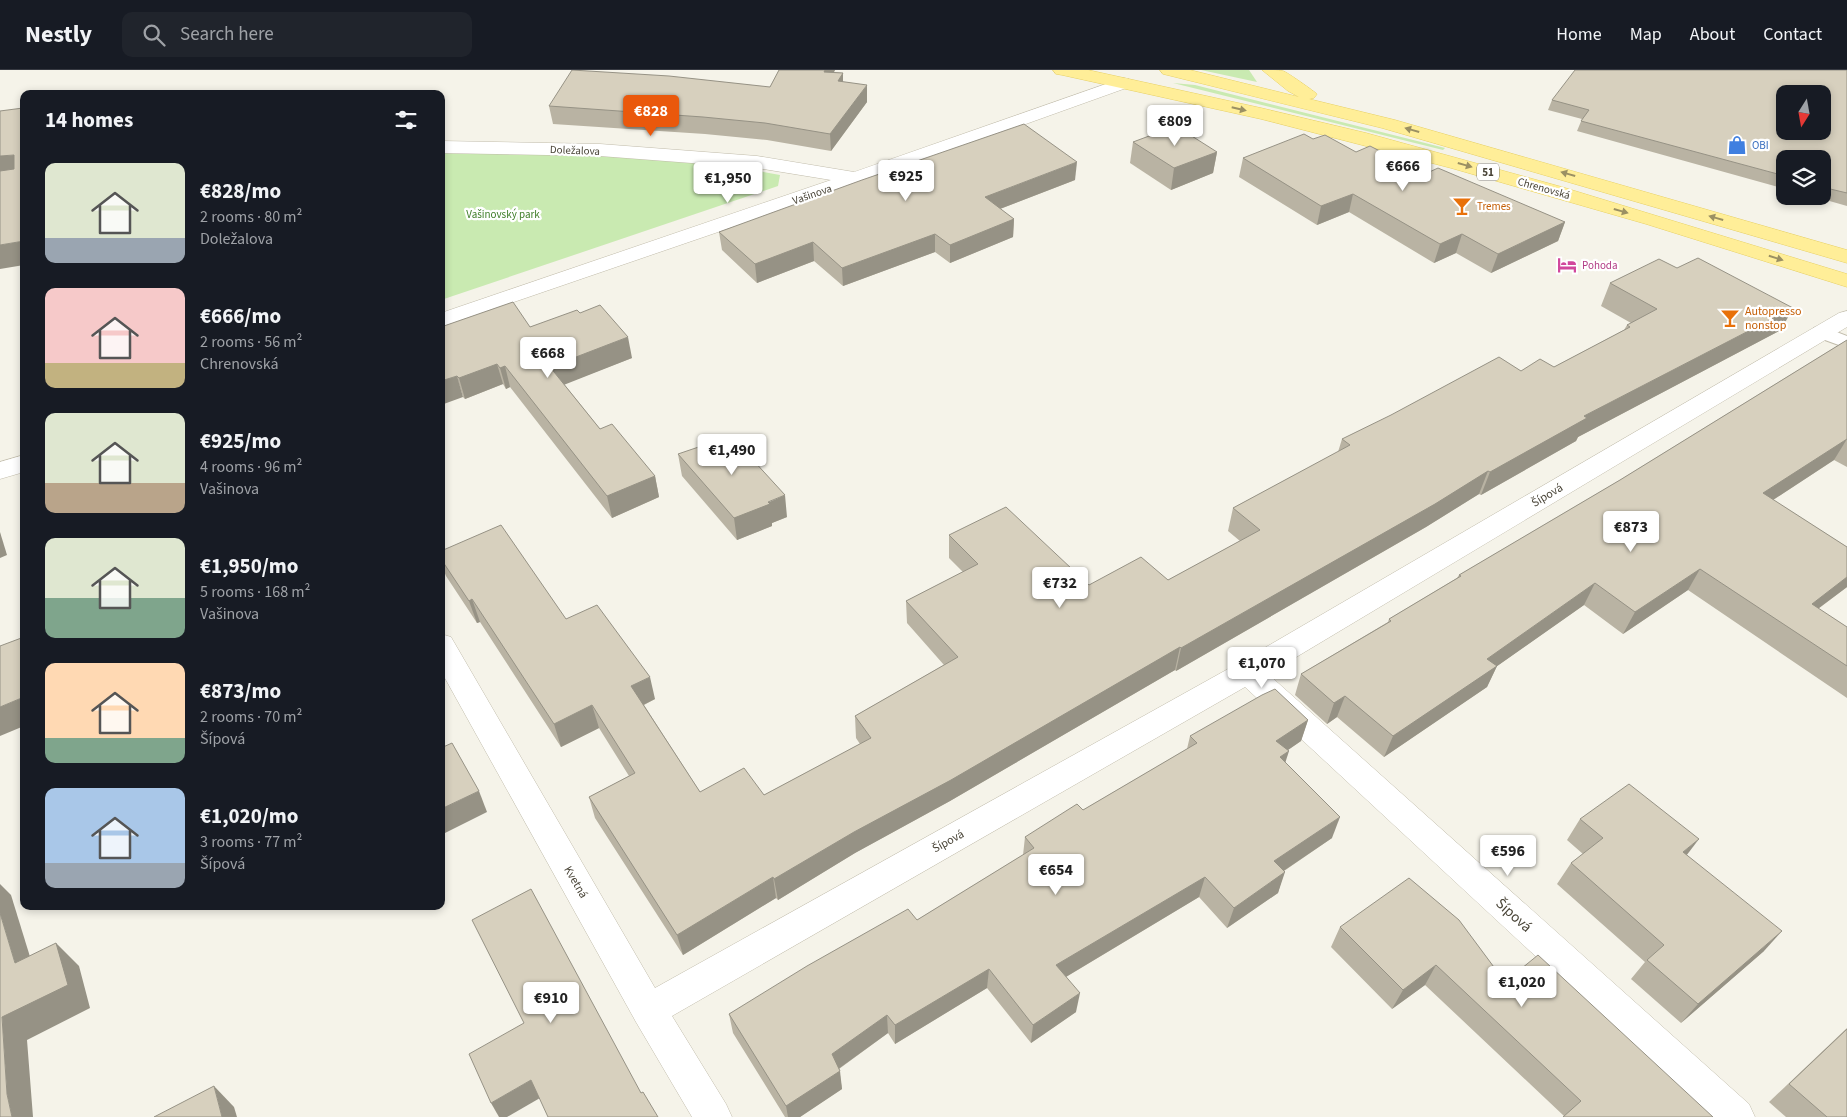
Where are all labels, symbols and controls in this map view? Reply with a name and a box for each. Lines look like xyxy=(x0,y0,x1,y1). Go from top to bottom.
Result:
search box xyxy=(122,12,472,57)
text: Nestly xyxy=(25,17,92,52)
icon: search xyxy=(140,21,168,49)
text: Search here xyxy=(180,21,274,48)
text: Home xyxy=(1556,22,1602,47)
text: Map xyxy=(1630,22,1662,47)
text: About xyxy=(1690,22,1735,47)
text: Contact xyxy=(1763,22,1822,47)
north arrow xyxy=(1776,85,1831,140)
map controls xyxy=(1776,85,1831,205)
pin: €828 xyxy=(621,94,681,137)
text: €828 xyxy=(634,100,668,122)
pin: €809 xyxy=(1145,104,1205,147)
text: 14 homes xyxy=(45,105,133,135)
one-way arrow xyxy=(1232,105,1247,113)
icon: filters xyxy=(392,106,420,134)
text: €809 xyxy=(1158,110,1192,132)
one-way arrow xyxy=(1404,126,1419,134)
shop icon: OBI xyxy=(1726,134,1748,156)
place label: OBI xyxy=(1752,138,1769,153)
street label: Doležalova xyxy=(550,142,600,159)
pin: €666 xyxy=(1373,150,1433,192)
button: layers xyxy=(1776,150,1831,205)
text: €666 xyxy=(1386,155,1420,177)
pin: €925 xyxy=(876,160,936,202)
pin: €1,950 xyxy=(687,162,769,204)
one-way arrow xyxy=(1457,162,1472,170)
road number: 51 xyxy=(1477,164,1499,180)
text: €925 xyxy=(889,165,923,187)
text: €1,950 xyxy=(704,167,752,189)
one-way arrow xyxy=(1560,170,1575,178)
street label: Chrenovská xyxy=(1516,174,1572,203)
text: €828/mo xyxy=(200,176,281,206)
street label: Vašinova xyxy=(790,181,834,208)
icon: home xyxy=(85,183,145,243)
bar icon: Tremes xyxy=(1451,195,1473,217)
place label: Tremes xyxy=(1477,199,1511,214)
text: 2 rooms · 80 m² xyxy=(200,206,302,228)
park label: Vašinovský park xyxy=(466,207,540,222)
one-way arrow xyxy=(1613,207,1628,215)
one-way arrow xyxy=(1709,214,1724,222)
text: Doležalova xyxy=(200,228,273,250)
hotel icon: Pohoda xyxy=(1556,254,1578,276)
one-way arrow xyxy=(1769,254,1784,262)
place label: Pohoda xyxy=(1582,258,1618,273)
text: €666/mo xyxy=(200,301,281,331)
place label: Autopresso nonstop xyxy=(1745,303,1802,334)
bar icon: Autopresso nonstop xyxy=(1719,307,1741,329)
icon: home xyxy=(85,308,145,368)
text: 2 rooms · 56 m² xyxy=(200,331,302,353)
pin: €668 xyxy=(518,336,578,379)
text: €668 xyxy=(531,342,565,364)
text: Chrenovská xyxy=(200,353,279,375)
text: €925/mo xyxy=(200,426,281,456)
icon: home xyxy=(85,433,145,493)
pin: €1,490 xyxy=(691,434,773,476)
text: €1,490 xyxy=(708,439,756,461)
text: 4 rooms · 96 m² xyxy=(200,456,302,478)
text: Vašinova xyxy=(200,478,259,500)
street label: Šípová xyxy=(1528,479,1566,511)
pin: €873 xyxy=(1601,510,1661,553)
text: €873 xyxy=(1614,516,1648,538)
text: €1,950/mo xyxy=(200,551,299,581)
icon: home xyxy=(85,558,145,618)
pin: €732 xyxy=(1030,566,1090,609)
text: €732 xyxy=(1043,572,1077,594)
text: 5 rooms · 168 m² xyxy=(200,581,310,603)
text: Vašinova xyxy=(200,603,259,625)
pin: €1,070 xyxy=(1221,646,1303,689)
text: €1,070 xyxy=(1238,652,1286,674)
text: €873/mo xyxy=(200,676,281,706)
icon: home xyxy=(85,683,145,743)
text: 2 rooms · 70 m² xyxy=(200,706,302,728)
text: Šípová xyxy=(200,728,245,750)
text: €1,020/mo xyxy=(200,801,299,831)
icon: home xyxy=(85,808,145,868)
street label: Šípová xyxy=(929,826,967,857)
text: 3 rooms · 77 m² xyxy=(200,831,302,853)
pin: €596 xyxy=(1478,834,1538,877)
text: €596 xyxy=(1491,840,1525,862)
text: Šípová xyxy=(200,853,245,875)
pin: €654 xyxy=(1026,854,1086,896)
text: €654 xyxy=(1039,859,1073,881)
street label: Kvetná xyxy=(560,863,592,902)
street label: Šípová xyxy=(1491,893,1536,937)
pin: €1,020 xyxy=(1481,966,1563,1008)
text: €1,020 xyxy=(1498,971,1546,993)
pin: €910 xyxy=(521,982,581,1024)
text: €910 xyxy=(534,987,568,1009)

